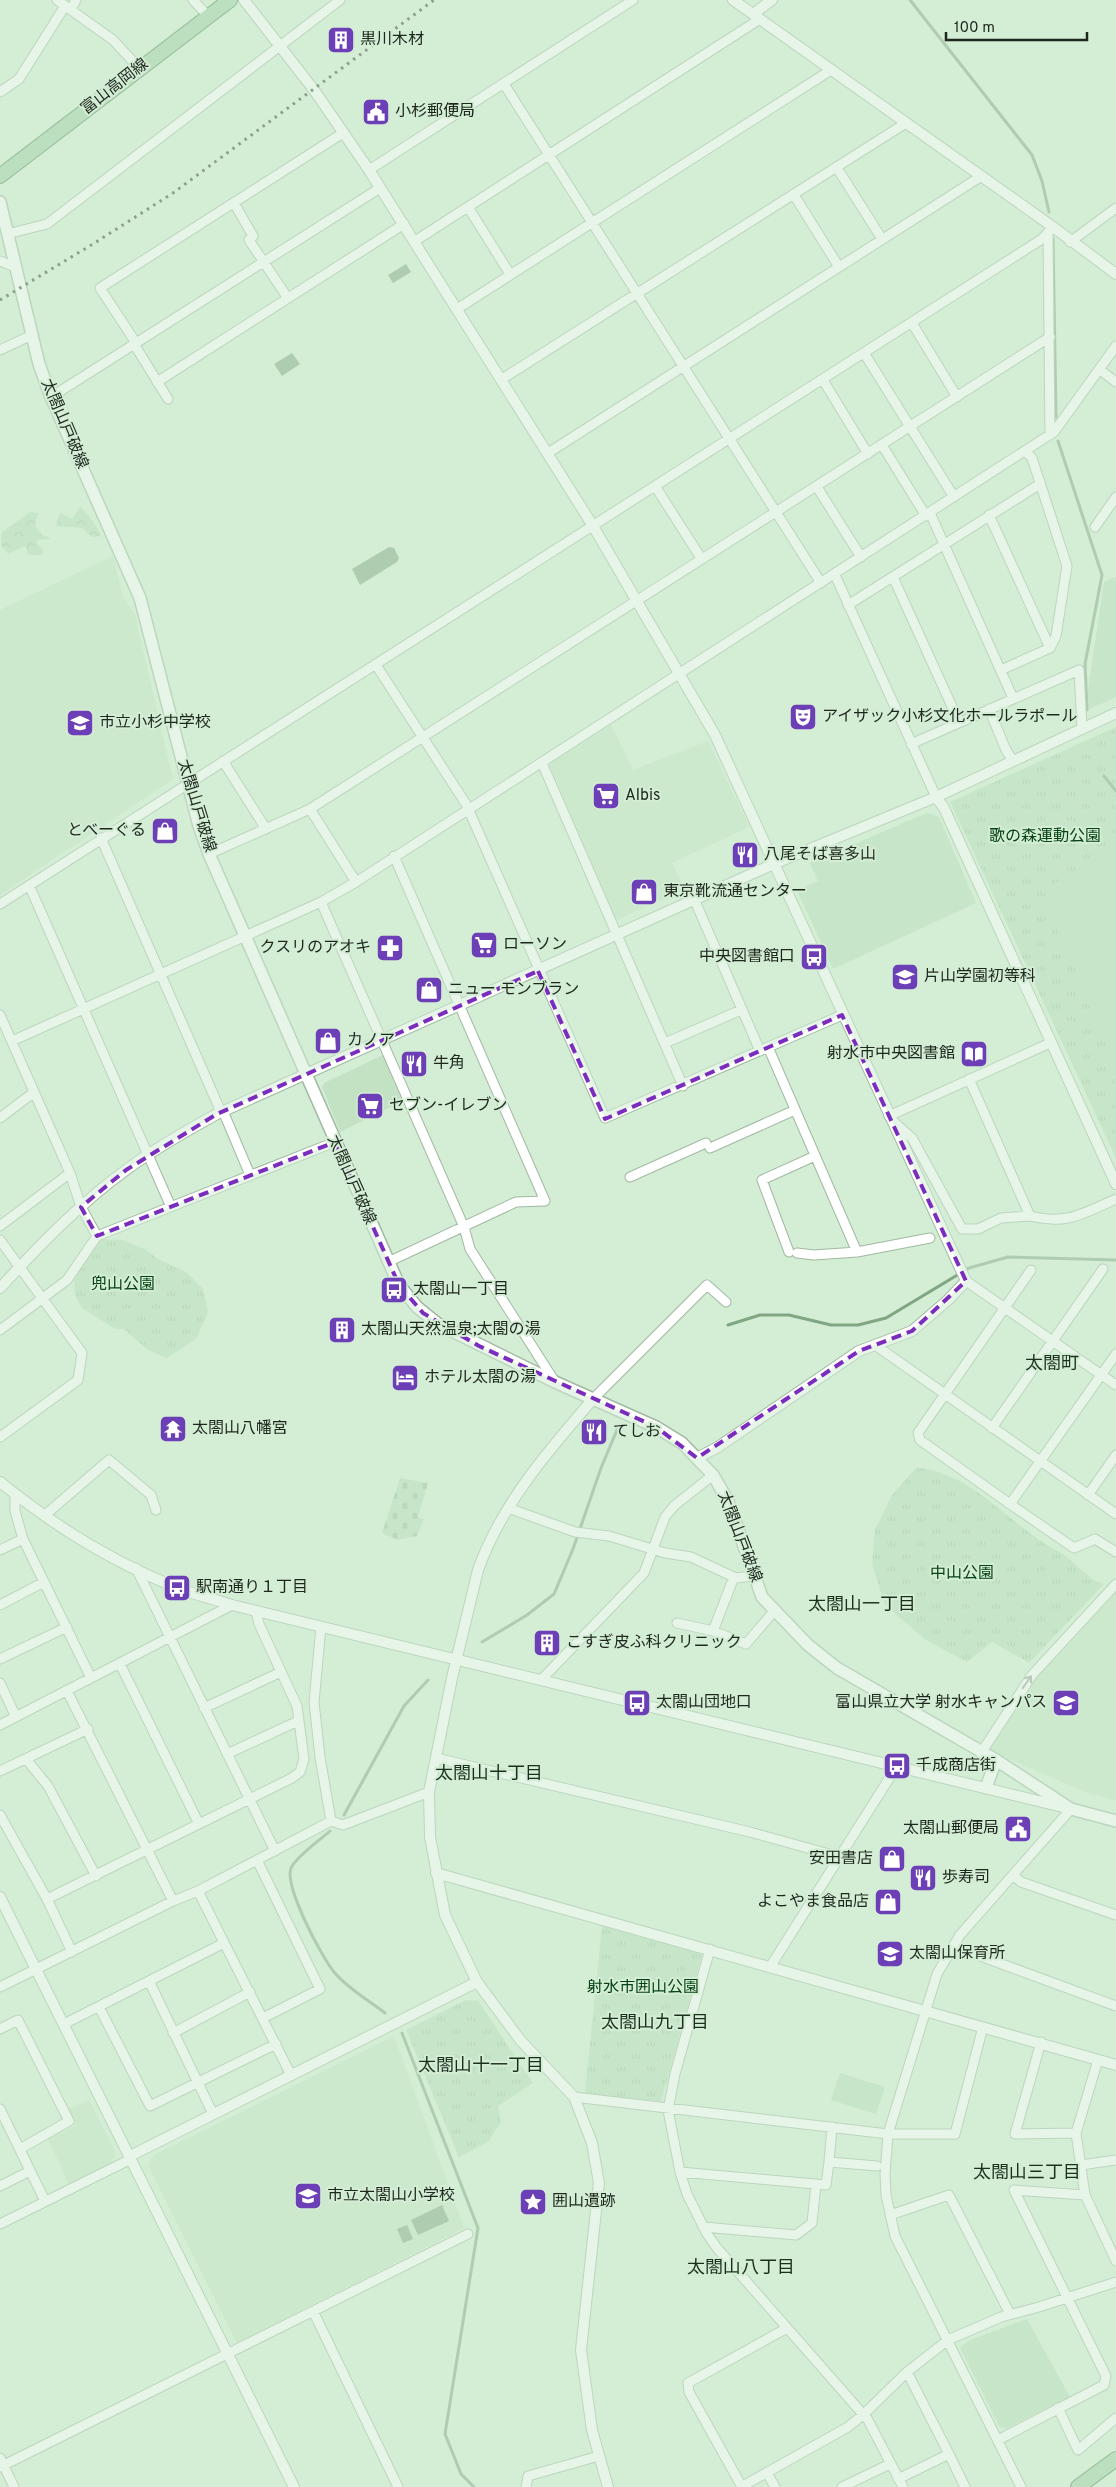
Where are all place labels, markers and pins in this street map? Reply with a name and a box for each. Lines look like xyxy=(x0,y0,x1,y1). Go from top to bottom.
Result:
building icon: 黒川木材 xyxy=(326,25,356,55)
place label: 黒川木材 xyxy=(360,30,424,50)
public building icon: 小杉郵便局 xyxy=(361,97,391,127)
place label: 小杉郵便局 xyxy=(395,102,475,122)
theatre icon: アイザック小杉文化ホールラポール xyxy=(788,702,818,732)
place label: アイザック小杉文化ホールラポール xyxy=(822,707,1077,727)
school or university icon: 市立小杉中学校 xyxy=(65,708,95,738)
place label: 市立小杉中学校 xyxy=(99,713,211,733)
supermarket icon: Albis xyxy=(591,781,621,811)
place label: Albis xyxy=(625,786,661,806)
shop icon: とべーぐる xyxy=(150,816,180,846)
place label: とべーぐる xyxy=(67,821,146,841)
restaurant icon: 八尾そば喜多山 xyxy=(730,840,760,870)
place label: 八尾そば喜多山 xyxy=(764,845,876,865)
shop icon: 東京靴流通センター xyxy=(629,877,659,907)
place label: 東京靴流通センター xyxy=(663,882,807,902)
supermarket icon: ローソン xyxy=(469,930,499,960)
pharmacy icon: クスリのアオキ xyxy=(375,933,405,963)
place label: ローソン xyxy=(503,935,567,955)
place label: クスリのアオキ xyxy=(259,938,371,958)
bus stop icon: 中央図書館口 xyxy=(799,942,829,972)
place label: 中央図書館口 xyxy=(699,947,795,967)
school or university icon: 片山学園初等科 xyxy=(890,962,920,992)
place label: 片山学園初等科 xyxy=(924,967,1036,987)
shop icon: ニュー モンブラン xyxy=(414,975,444,1005)
place label: ニュー モンブラン xyxy=(448,980,579,1000)
shop icon: カノア xyxy=(313,1026,343,1056)
place label: カノア xyxy=(347,1031,395,1051)
library icon: 射水市中央図書館 xyxy=(959,1039,989,1069)
place label: 射水市中央図書館 xyxy=(827,1044,955,1064)
restaurant icon: 牛角 xyxy=(399,1049,429,1079)
place label: 牛角 xyxy=(433,1054,465,1074)
supermarket icon: セブン-イレブン xyxy=(355,1091,385,1121)
place label: セブン-イレブン xyxy=(389,1096,507,1116)
bus stop icon: 太閤山一丁目 xyxy=(379,1275,409,1305)
place label: 太閤山一丁目 xyxy=(413,1280,509,1300)
building icon: 太閤山天然温泉;太閤の湯 xyxy=(327,1315,357,1345)
place label: 太閤山天然温泉;太閤の湯 xyxy=(361,1320,541,1340)
hotel icon: ホテル太閤の湯 xyxy=(390,1363,420,1393)
place label: ホテル太閤の湯 xyxy=(424,1368,536,1388)
temple icon: 太閤山八幡宮 xyxy=(158,1414,188,1444)
restaurant icon: てしお xyxy=(579,1417,609,1447)
place label: 太閤山八幡宮 xyxy=(192,1419,288,1439)
place label: てしお xyxy=(613,1422,661,1442)
bus stop icon: 駅南通り１丁目 xyxy=(162,1573,192,1603)
place label: 駅南通り１丁目 xyxy=(196,1578,308,1598)
building icon: こすぎ皮ふ科クリニック xyxy=(532,1628,562,1658)
place label: こすぎ皮ふ科クリニック xyxy=(566,1633,742,1653)
bus stop icon: 太閤山団地口 xyxy=(622,1688,652,1718)
school or university icon: 富山県立大学 射水キャンパス xyxy=(1051,1688,1081,1718)
place label: 太閤山団地口 xyxy=(656,1693,752,1713)
place label: 富山県立大学 射水キャンパス xyxy=(835,1693,1047,1713)
bus stop icon: 千成商店街 xyxy=(882,1751,912,1781)
place label: 千成商店街 xyxy=(916,1756,996,1776)
public building icon: 太閤山郵便局 xyxy=(1003,1814,1033,1844)
place label: 太閤山郵便局 xyxy=(903,1819,999,1839)
shop icon: 安田書店 xyxy=(877,1844,907,1874)
place label: 安田書店 xyxy=(809,1849,873,1869)
restaurant icon: 歩寿司 xyxy=(908,1863,938,1893)
place label: 歩寿司 xyxy=(942,1868,990,1888)
shop icon: よこやま食品店 xyxy=(873,1887,903,1917)
place label: よこやま食品店 xyxy=(757,1892,869,1912)
school or university icon: 太閤山保育所 xyxy=(875,1939,905,1969)
place label: 太閤山保育所 xyxy=(909,1944,1005,1964)
school or university icon: 市立太閤山小学校 xyxy=(293,2181,323,2211)
place label: 市立太閤山小学校 xyxy=(327,2186,455,2206)
place icon: 囲山遺跡 xyxy=(518,2187,548,2217)
place label: 囲山遺跡 xyxy=(552,2192,616,2212)

